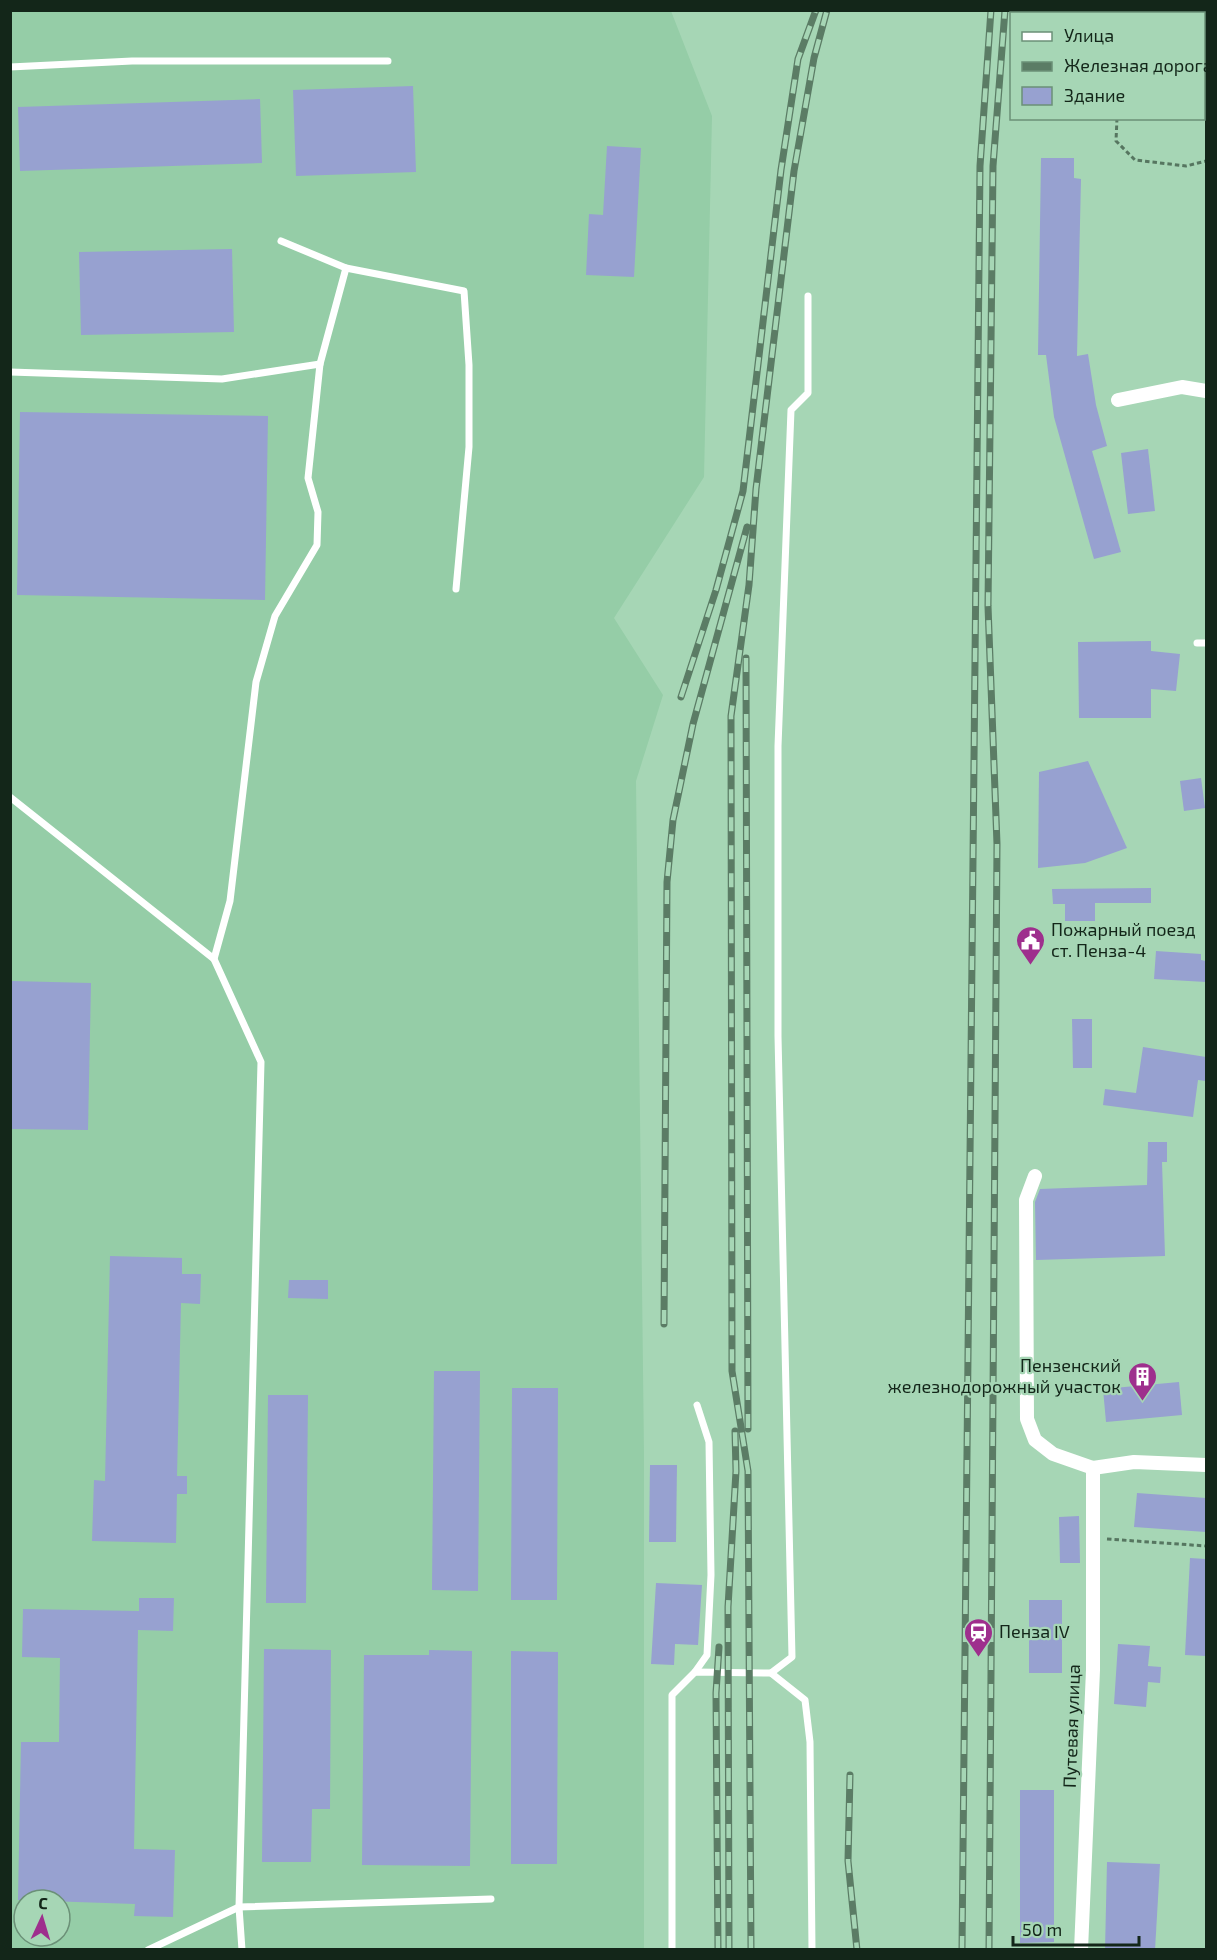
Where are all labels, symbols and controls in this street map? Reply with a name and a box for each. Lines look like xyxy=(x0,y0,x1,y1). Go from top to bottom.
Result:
legend xyxy=(1010,12,1205,120)
text: Улица xyxy=(1064,24,1114,46)
text: Железная дорога xyxy=(1064,54,1213,76)
text: Здание xyxy=(1064,84,1125,106)
place label: Пожарный поезд ст. Пенза-4 xyxy=(1051,918,1196,961)
public building icon: Пожарный поезд ст. Пенза-4 xyxy=(1014,924,1046,966)
place label: Пензенский железнодорожный участок xyxy=(888,1354,1121,1397)
building icon: Пензенский железнодорожный участок xyxy=(1126,1360,1158,1402)
station icon: Пенза IV xyxy=(962,1616,994,1658)
place label: Пенза IV xyxy=(999,1620,1070,1642)
street label: Путевая улица xyxy=(1058,1664,1084,1788)
north arrow xyxy=(12,1888,72,1948)
text: С xyxy=(38,1893,48,1912)
scale bar xyxy=(1013,1909,1139,1947)
text: 50 m xyxy=(1022,1918,1062,1940)

